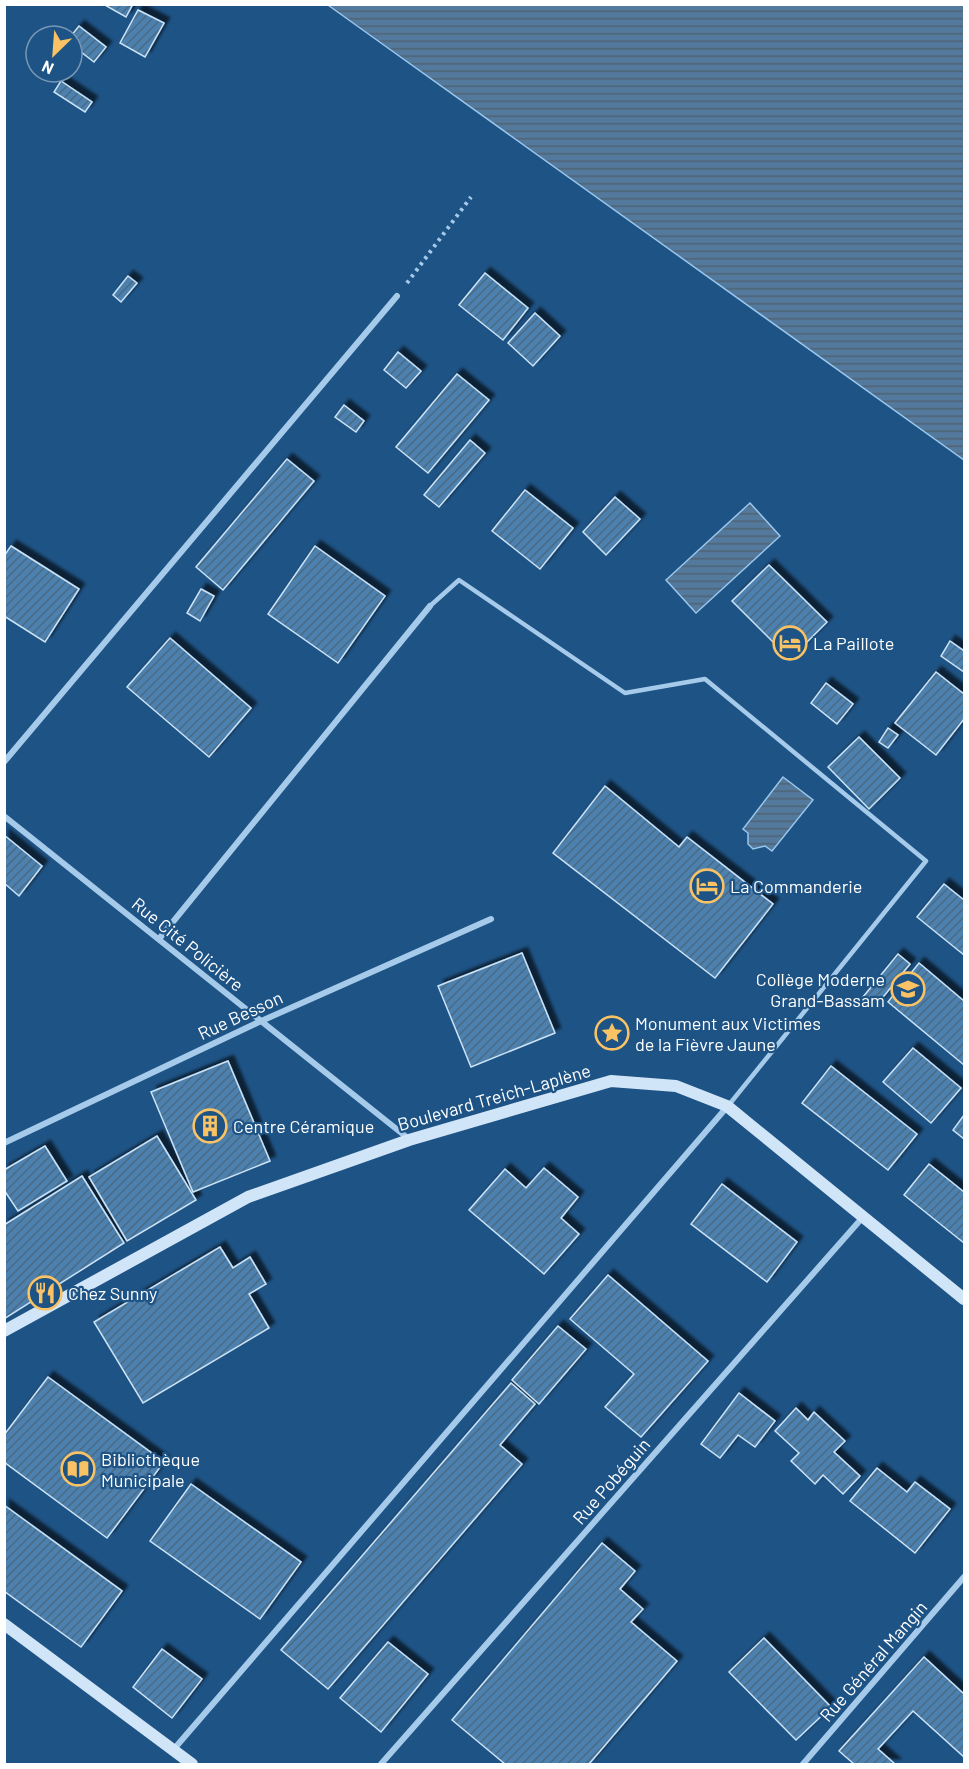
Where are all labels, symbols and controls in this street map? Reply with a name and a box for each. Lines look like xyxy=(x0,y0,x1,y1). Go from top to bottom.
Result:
north arrow xyxy=(24,24,84,84)
text: N xyxy=(39,57,56,79)
hotel icon: La Paillote xyxy=(772,625,808,661)
place label: La Paillote xyxy=(813,632,894,654)
hotel icon: La Commanderie xyxy=(689,868,725,904)
place label: La Commanderie xyxy=(730,875,862,897)
street label: Rue Cité Policière xyxy=(128,892,248,996)
place label: Collège Moderne Grand-Bassam xyxy=(756,968,885,1011)
school or university icon: Collège Moderne Grand-Bassam xyxy=(890,971,926,1007)
street label: Rue Besson xyxy=(194,986,286,1044)
place label: Monument aux Victimes de la Fièvre Jaune xyxy=(635,1012,821,1055)
place icon: Monument aux Victimes de la Fièvre Jaune xyxy=(594,1015,630,1051)
street label: Boulevard Treich-Laplène xyxy=(395,1059,593,1135)
building icon: Centre Céramique xyxy=(192,1108,228,1144)
place label: Centre Céramique xyxy=(233,1115,374,1137)
restaurant icon: Chez Sunny xyxy=(27,1275,63,1311)
place label: Chez Sunny xyxy=(68,1282,157,1304)
street label: Rue Pobéguin xyxy=(568,1433,654,1529)
place label: Bibliothèque Municipale xyxy=(101,1448,200,1491)
library icon: Bibliothèque Municipale xyxy=(60,1451,96,1487)
street label: Rue Général Mangin xyxy=(815,1596,931,1726)

